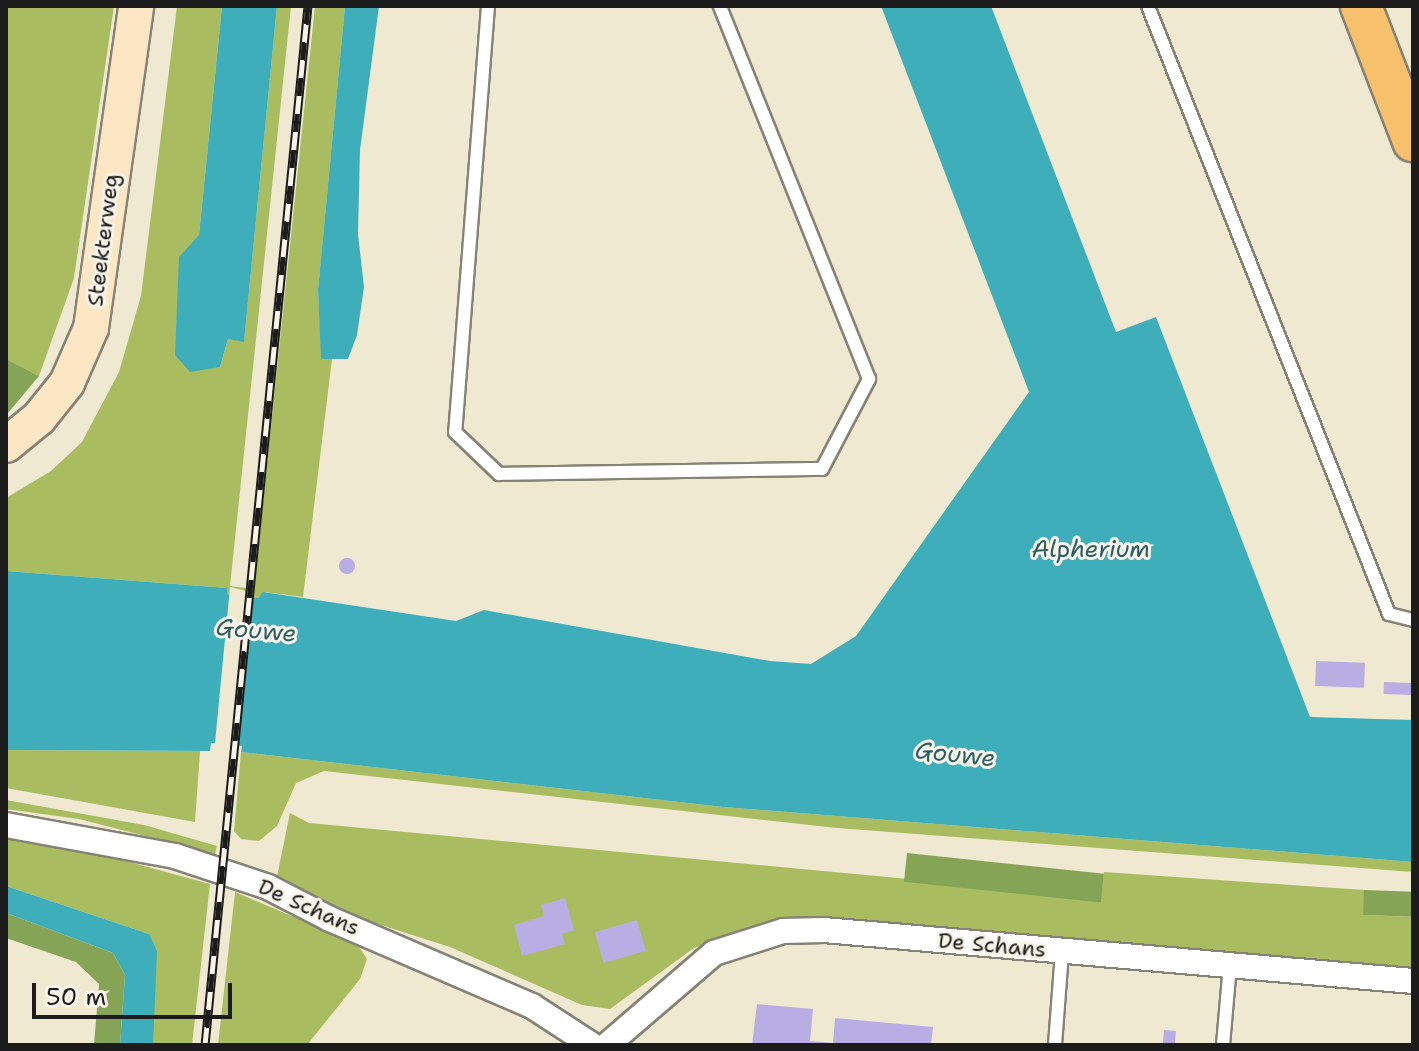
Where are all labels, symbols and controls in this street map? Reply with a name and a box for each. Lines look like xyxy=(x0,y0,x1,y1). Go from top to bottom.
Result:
street label: Steekterweg xyxy=(82,172,124,308)
water label: Alpherium xyxy=(1032,536,1150,564)
water label: Gouwe xyxy=(215,613,297,649)
water label: Gouwe xyxy=(913,736,997,774)
street label: De Schans xyxy=(254,873,364,941)
street label: De Schans xyxy=(937,927,1047,963)
scale bar xyxy=(36,967,236,1017)
text: 50 m xyxy=(46,981,106,1013)

